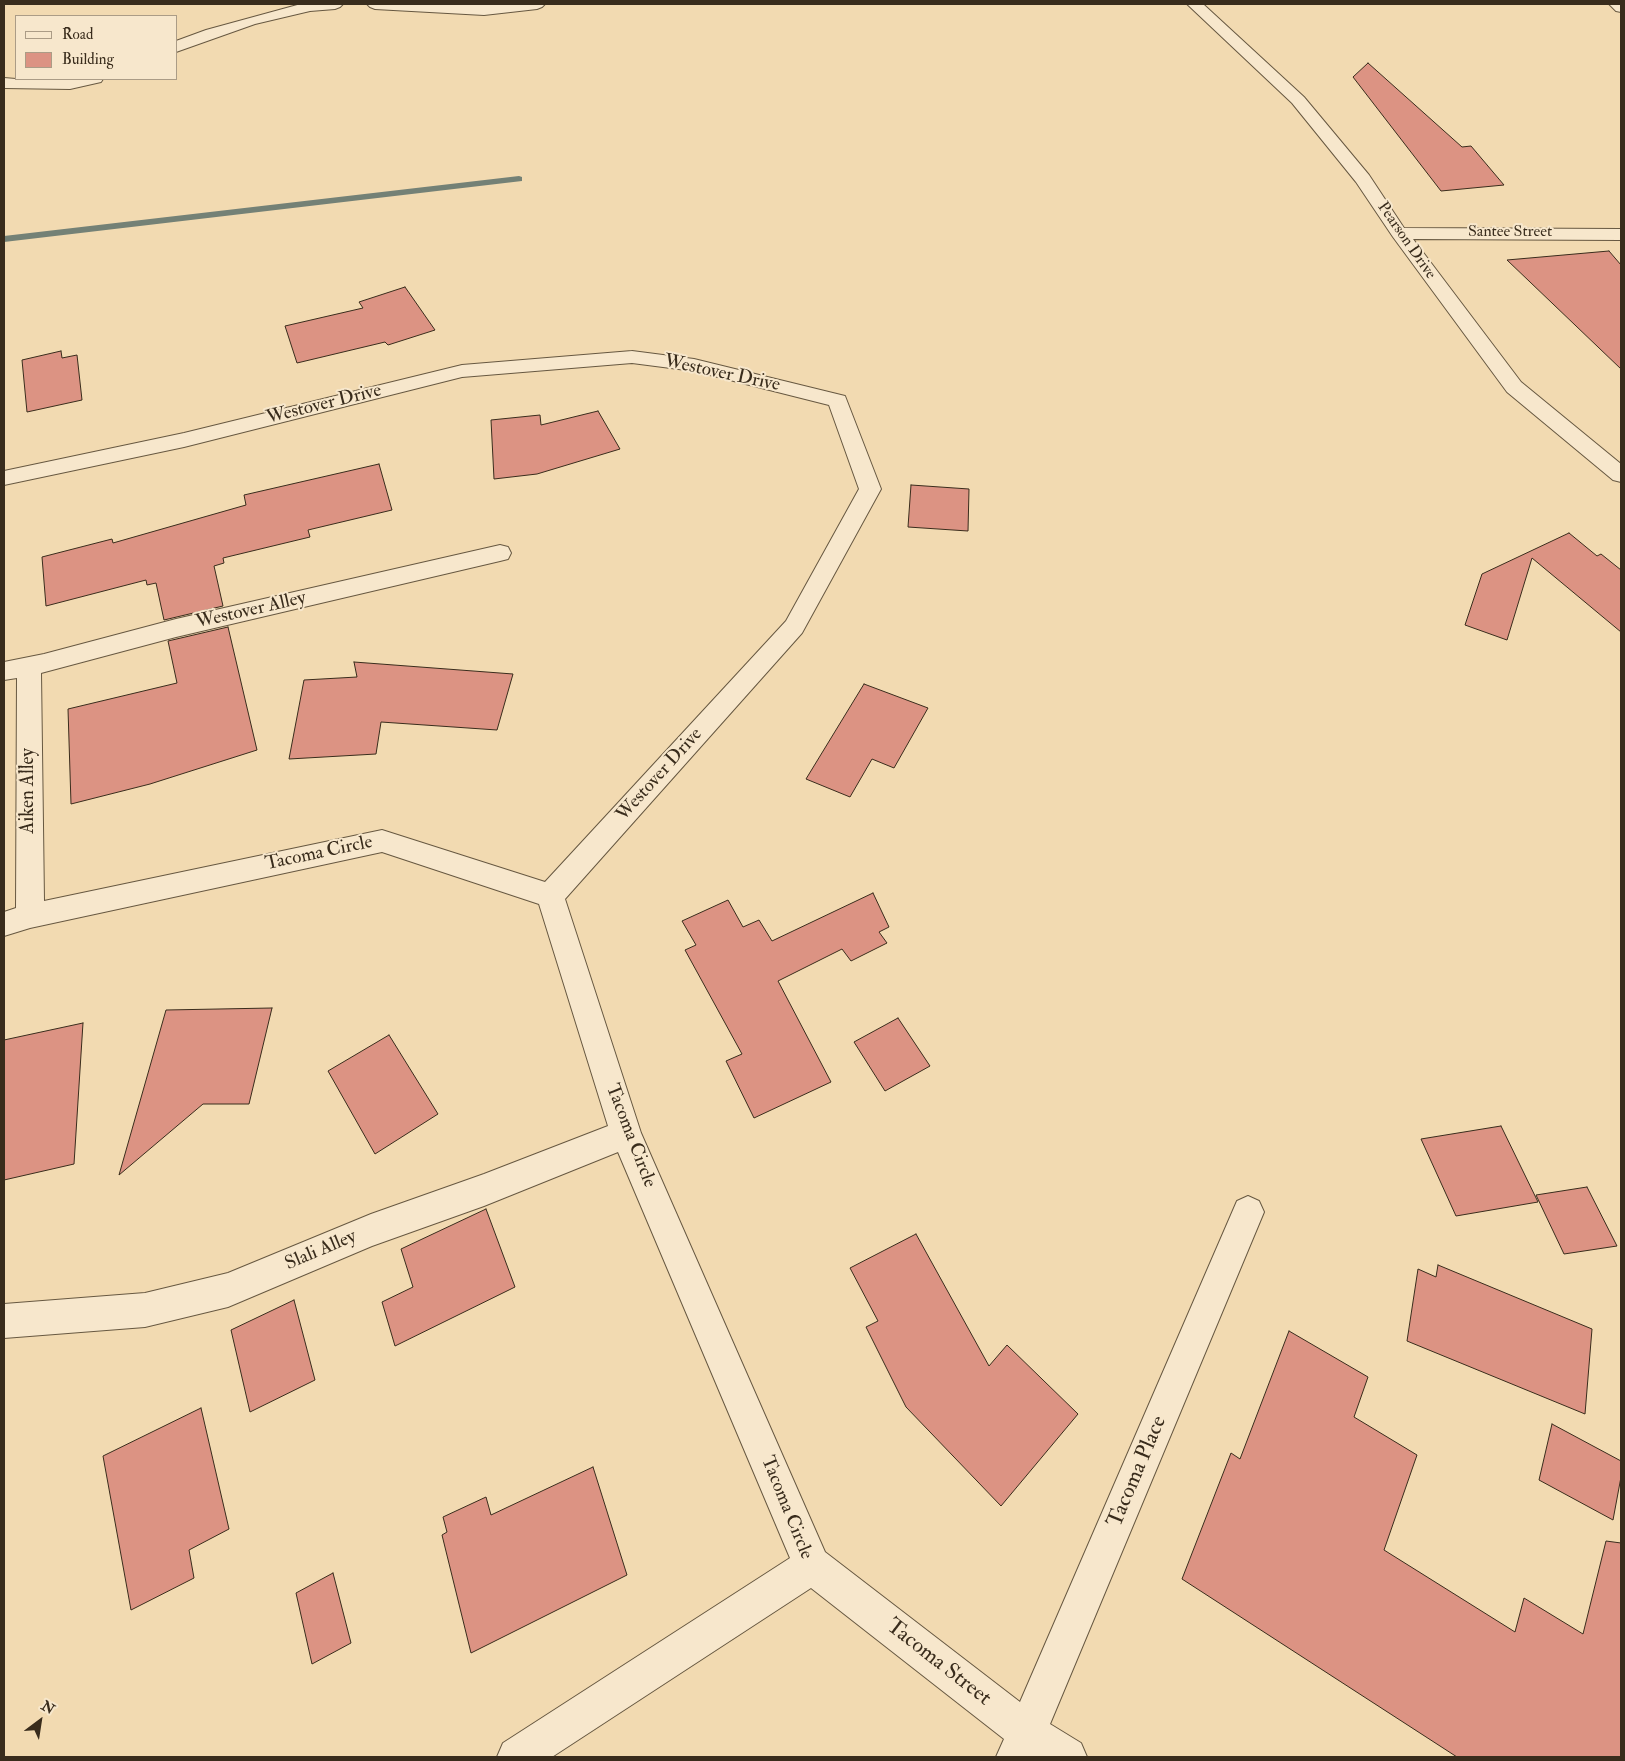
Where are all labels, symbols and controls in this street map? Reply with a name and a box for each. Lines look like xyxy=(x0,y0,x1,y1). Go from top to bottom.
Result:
legend xyxy=(15,15,178,80)
text: Road xyxy=(62,25,93,44)
text: Building xyxy=(62,50,114,69)
street label: Pearson Drive xyxy=(1372,199,1440,283)
street label: Santee Street xyxy=(1468,223,1552,243)
street label: Westover Drive xyxy=(662,351,782,397)
street label: Westover Drive xyxy=(264,380,384,430)
street label: Westover Alley xyxy=(194,587,308,635)
street label: Westover Drive xyxy=(612,724,708,826)
street label: Aiken Alley xyxy=(18,748,40,834)
street label: Tacoma Circle xyxy=(263,831,375,877)
street label: Tacoma Circle xyxy=(600,1081,660,1191)
street label: Slali Alley xyxy=(282,1226,360,1276)
street label: Tacoma Place xyxy=(1103,1412,1173,1532)
street label: Tacoma Circle xyxy=(755,1453,817,1563)
street label: Tacoma Street xyxy=(880,1614,996,1712)
north arrow xyxy=(15,1696,65,1746)
text: N xyxy=(38,1697,58,1718)

